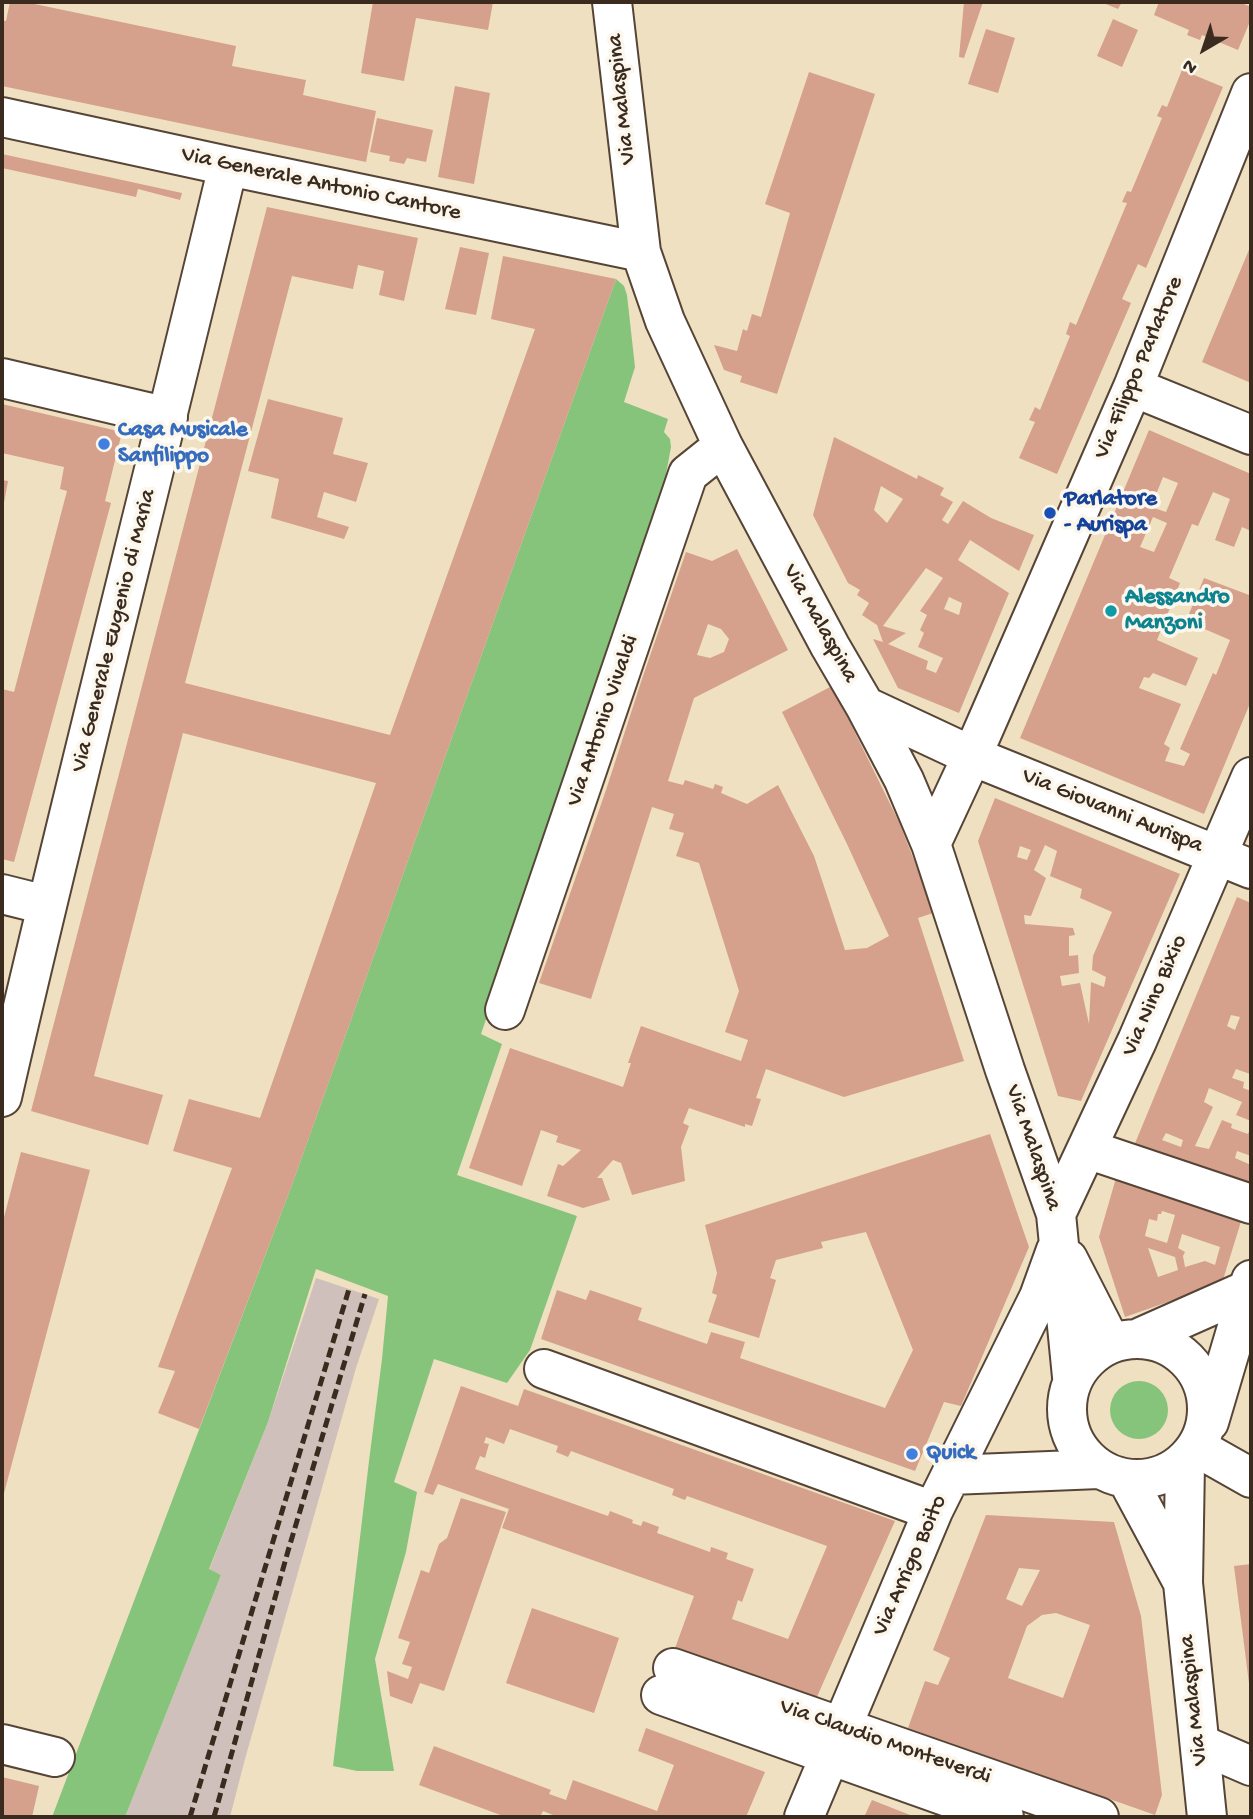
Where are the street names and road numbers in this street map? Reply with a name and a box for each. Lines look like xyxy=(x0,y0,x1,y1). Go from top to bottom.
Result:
street label: Via Malaspina xyxy=(602,32,644,166)
street label: Via Generale Antonio Cantore xyxy=(179,142,463,228)
street label: Via Filippo Parlatore xyxy=(1089,273,1191,463)
street label: Via Generale Eugenio di Maria xyxy=(66,487,164,775)
street label: Via Malaspina xyxy=(775,560,863,688)
street label: Via Antonio Vivaldi xyxy=(562,632,646,810)
street label: Via Giovanni Aurispa xyxy=(1018,763,1206,861)
street label: Via Nino Bixio xyxy=(1117,931,1195,1061)
street label: Via Malaspina xyxy=(998,1082,1066,1214)
street label: Via Arrigo Boito xyxy=(868,1491,954,1641)
street label: Via Malaspina xyxy=(1174,1633,1216,1767)
street label: Via Claudio Monteverdi xyxy=(776,1694,994,1792)

